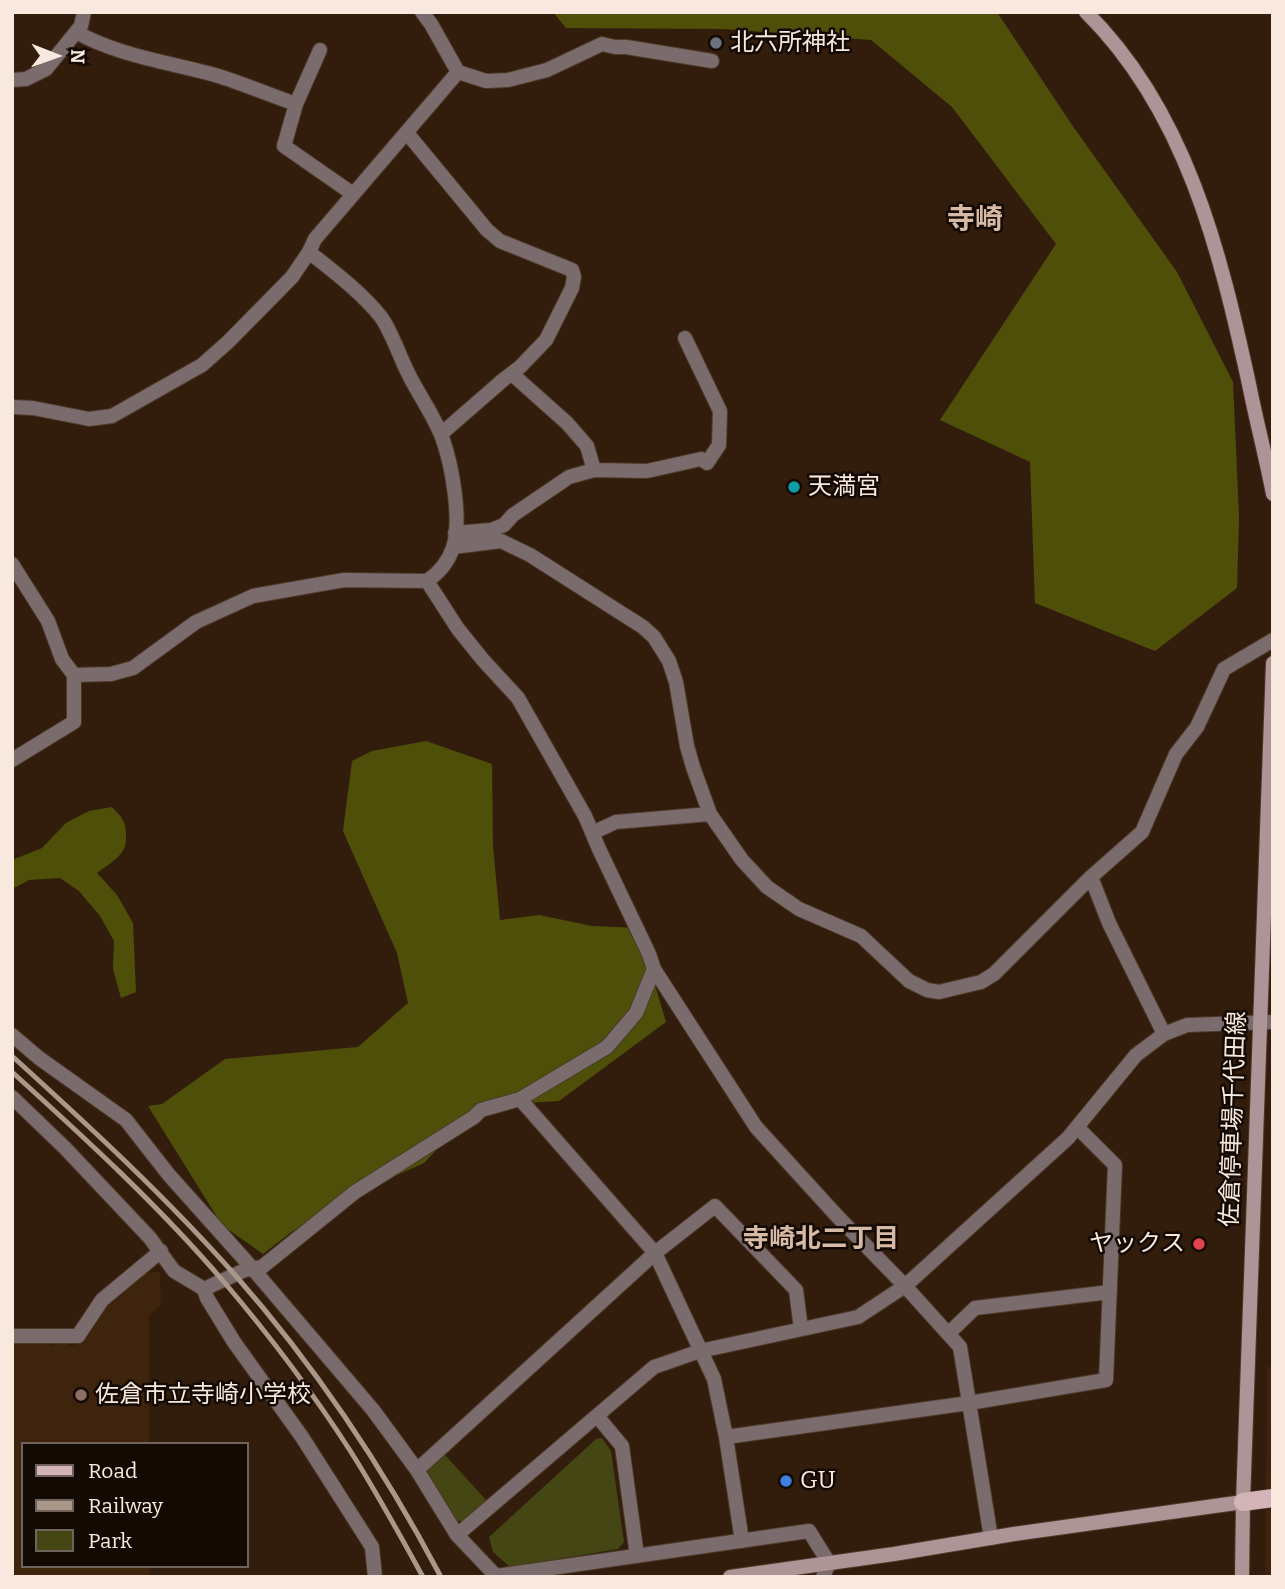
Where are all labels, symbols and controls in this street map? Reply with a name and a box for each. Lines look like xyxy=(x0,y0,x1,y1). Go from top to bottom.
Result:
north arrow xyxy=(21,21,91,91)
place label: 北六所神社 xyxy=(730,29,850,57)
marker: 北六所神社 xyxy=(708,35,724,51)
text: N xyxy=(66,49,89,64)
district label: 寺崎 xyxy=(947,203,1003,237)
place label: 天満宮 xyxy=(808,473,880,501)
marker: 天満宮 xyxy=(786,479,802,495)
street label: 佐倉停車場千代田線 xyxy=(1216,1011,1252,1227)
district label: 寺崎北二丁目 xyxy=(743,1224,899,1256)
place label: ヤックス xyxy=(1089,1230,1185,1258)
marker: ヤックス xyxy=(1191,1236,1207,1252)
place label: 佐倉市立寺崎小学校 xyxy=(95,1381,311,1409)
marker: 佐倉市立寺崎小学校 xyxy=(73,1387,89,1403)
legend xyxy=(21,1442,248,1568)
text: Road xyxy=(88,1458,137,1484)
place label: GU xyxy=(800,1467,836,1495)
marker: GU xyxy=(778,1473,794,1489)
text: Railway xyxy=(88,1493,163,1519)
text: Park xyxy=(88,1528,132,1554)

